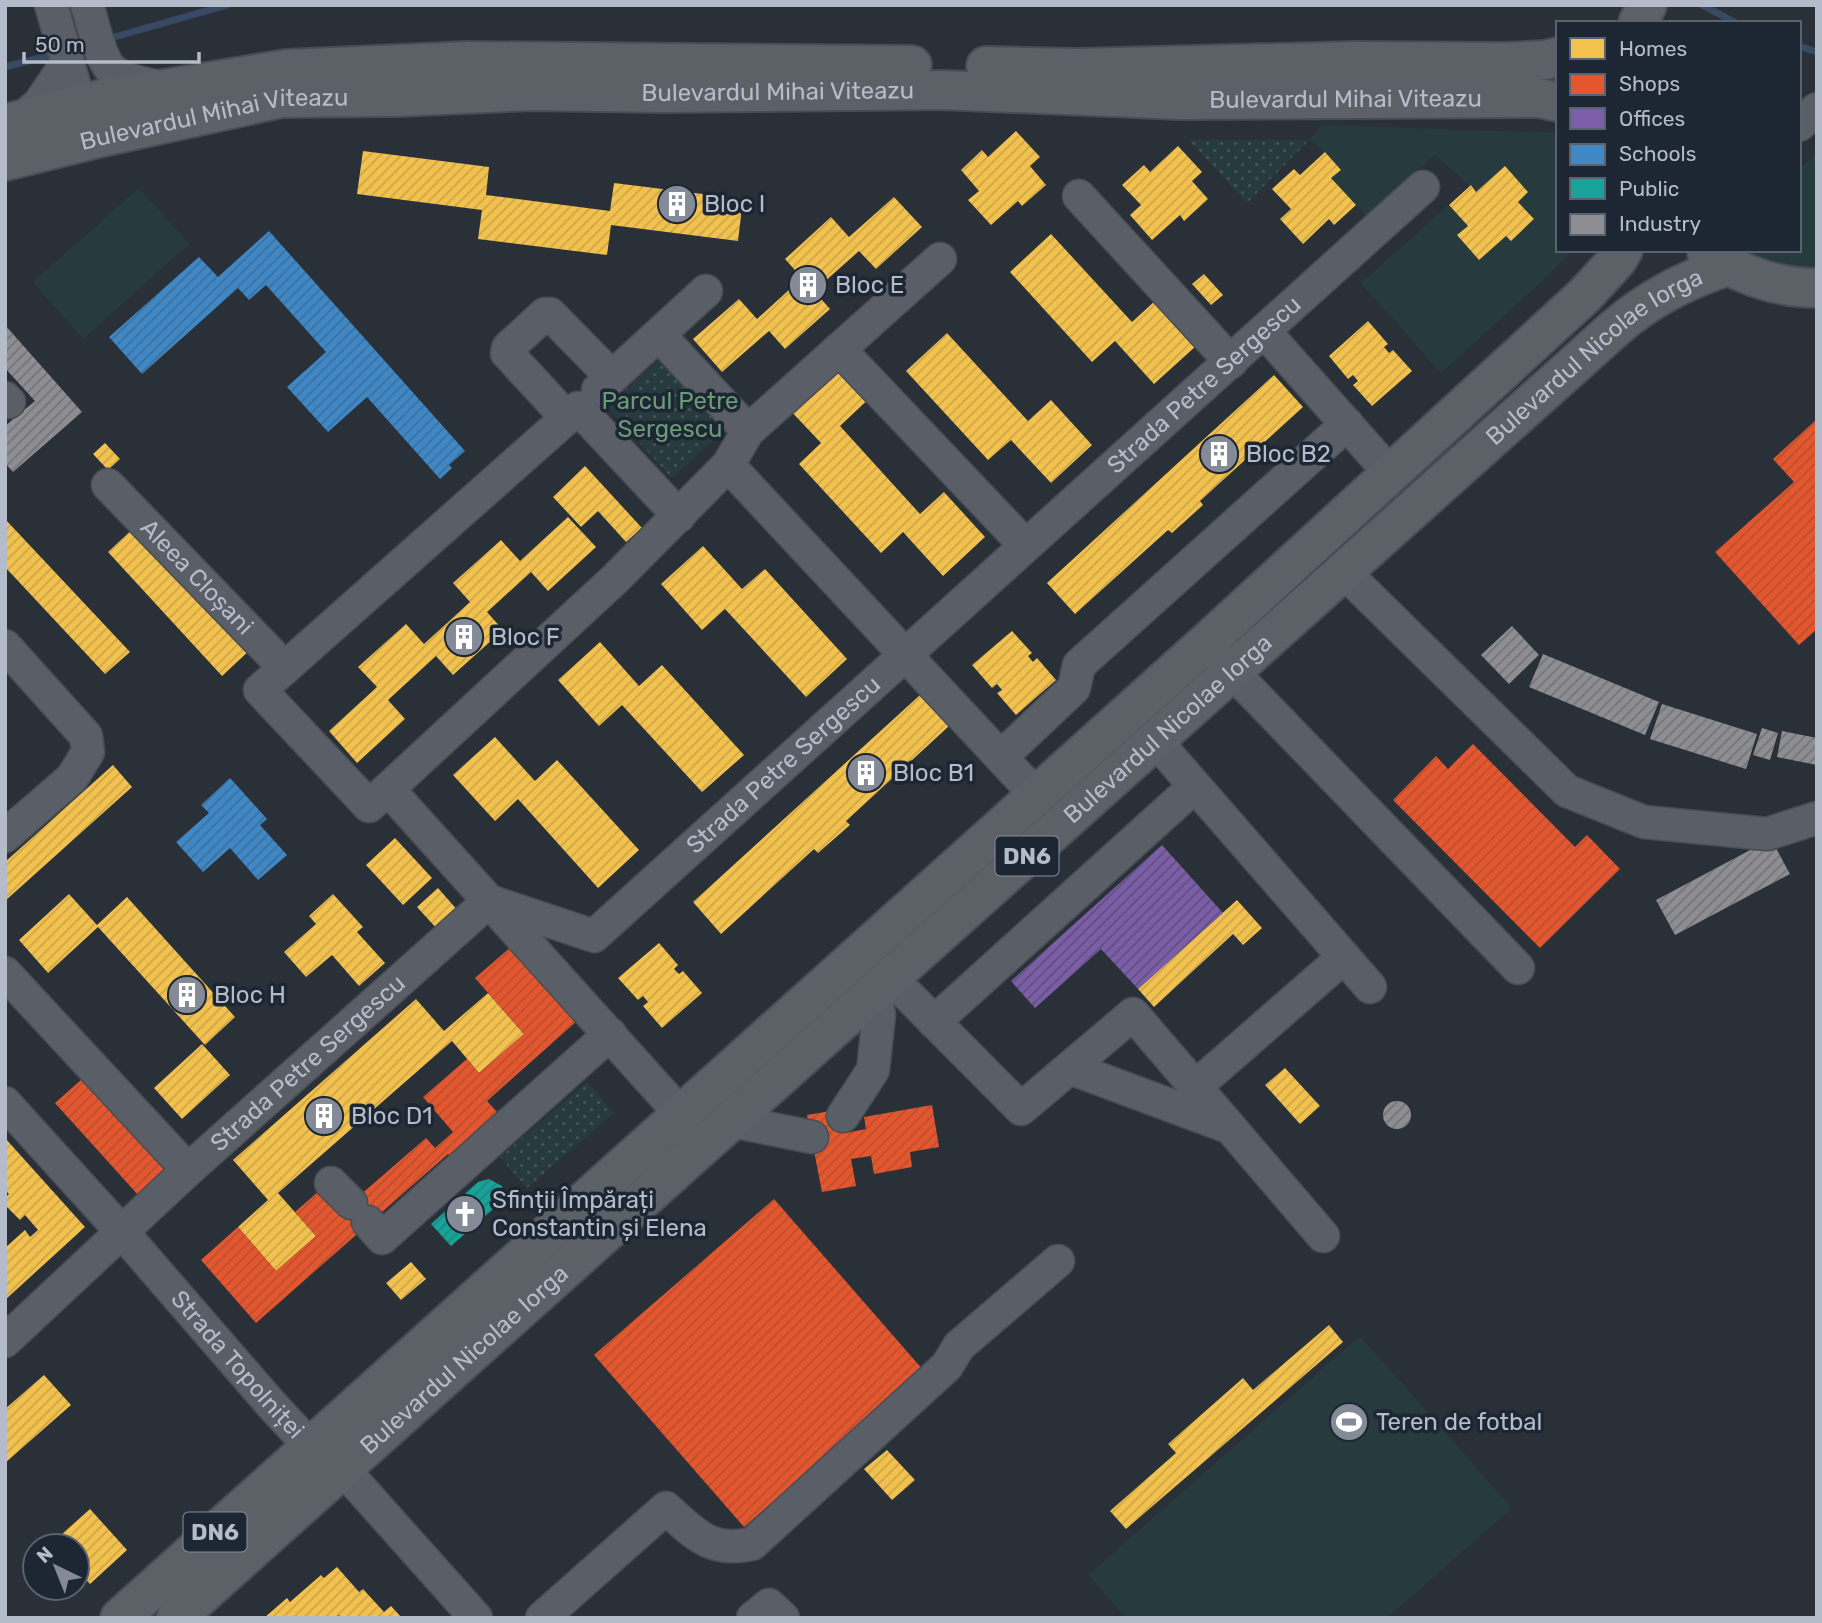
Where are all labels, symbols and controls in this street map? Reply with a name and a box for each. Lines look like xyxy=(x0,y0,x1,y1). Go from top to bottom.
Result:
scale bar xyxy=(24,21,200,65)
legend xyxy=(1556,21,1801,252)
text: 50 m xyxy=(35,32,85,57)
text: Homes xyxy=(1619,36,1687,61)
text: Shops xyxy=(1619,71,1680,96)
street label: Bulevardul Mihai Viteazu xyxy=(641,76,914,107)
street label: Bulevardul Mihai Viteazu xyxy=(77,83,348,156)
street label: Bulevardul Mihai Viteazu xyxy=(1209,84,1482,114)
text: Offices xyxy=(1619,106,1685,131)
text: Schools xyxy=(1619,141,1696,166)
text: Public xyxy=(1619,176,1679,201)
building icon: Bloc I xyxy=(656,183,698,225)
place label: Bloc I xyxy=(704,190,765,218)
text: Industry xyxy=(1619,211,1701,236)
street label: Bulevardul Nicolae Iorga xyxy=(1480,263,1707,451)
building icon: Bloc E xyxy=(787,264,829,306)
place label: Bloc E xyxy=(835,271,904,299)
street label: Strada Petre Sergescu xyxy=(1101,290,1307,479)
park label: Parcul Petre Sergescu xyxy=(601,387,739,443)
building icon: Bloc B2 xyxy=(1198,433,1240,475)
place label: Bloc B2 xyxy=(1246,440,1331,468)
street label: Aleea Cloșani xyxy=(135,514,259,640)
building icon: Bloc F xyxy=(443,616,485,658)
place label: Bloc F xyxy=(491,623,560,651)
street label: Bulevardul Nicolae Iorga xyxy=(1058,629,1278,829)
street label: Strada Petre Sergescu xyxy=(681,670,886,860)
building icon: Bloc B1 xyxy=(845,752,887,794)
place label: Bloc B1 xyxy=(893,759,974,787)
road number: DN6 xyxy=(996,836,1058,876)
street label: Strada Petre Sergescu xyxy=(205,969,411,1157)
building icon: Bloc H xyxy=(166,974,208,1016)
place label: Bloc H xyxy=(214,981,286,1009)
building icon: Bloc D1 xyxy=(303,1095,345,1137)
place label: Bloc D1 xyxy=(351,1102,433,1130)
place label: Sfinții Împărați Constantin și Elena xyxy=(492,1186,707,1242)
church icon: Sfinții Împărați Constantin și Elena xyxy=(444,1193,486,1235)
street label: Bulevardul Nicolae Iorga xyxy=(354,1259,574,1460)
street label: Strada Topolniței xyxy=(165,1285,310,1444)
sports icon: Teren de fotbal xyxy=(1328,1401,1370,1443)
place label: Teren de fotbal xyxy=(1376,1408,1542,1436)
road number: DN6 xyxy=(184,1512,246,1552)
north arrow xyxy=(21,1532,91,1602)
text: N xyxy=(32,1542,58,1568)

